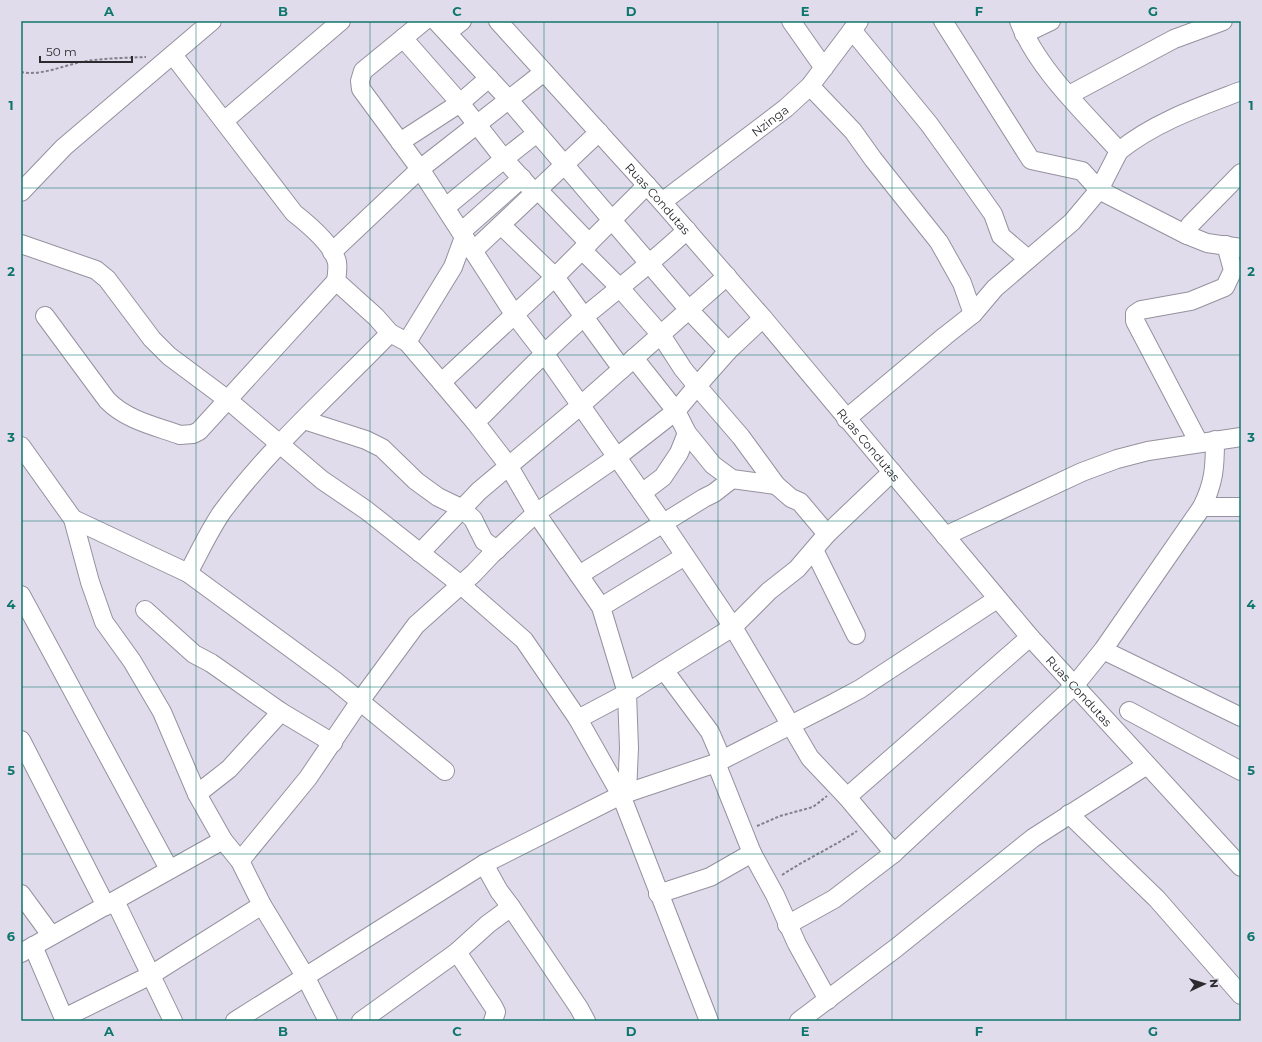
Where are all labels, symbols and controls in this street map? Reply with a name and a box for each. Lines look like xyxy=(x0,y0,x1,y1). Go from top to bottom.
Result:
text: A xyxy=(103,3,115,19)
text: B xyxy=(278,3,288,19)
text: C xyxy=(452,3,462,19)
text: D xyxy=(626,3,637,19)
text: E xyxy=(801,3,810,19)
text: F xyxy=(975,3,983,19)
text: G xyxy=(1148,3,1158,19)
scale bar xyxy=(40,38,132,64)
text: 50 m xyxy=(46,44,77,59)
text: 1 xyxy=(8,97,14,113)
text: 1 xyxy=(1248,97,1254,113)
street label: Nzinga xyxy=(748,102,791,139)
street label: Ruas Condutas xyxy=(623,160,694,237)
text: 2 xyxy=(7,263,15,279)
text: 2 xyxy=(1247,263,1255,279)
street label: Ruas Condutas xyxy=(834,405,904,484)
text: 3 xyxy=(6,429,15,445)
text: 3 xyxy=(1246,429,1255,445)
text: 4 xyxy=(7,596,16,612)
text: 4 xyxy=(1247,596,1256,612)
street label: Ruas Condutas xyxy=(1043,652,1116,729)
text: 5 xyxy=(7,762,15,778)
text: 5 xyxy=(1247,762,1255,778)
text: 6 xyxy=(7,928,16,944)
text: 6 xyxy=(1247,928,1256,944)
north arrow xyxy=(1184,964,1224,1004)
text: N xyxy=(1207,978,1221,988)
text: A xyxy=(103,1023,115,1039)
text: B xyxy=(278,1023,288,1039)
text: C xyxy=(452,1023,462,1039)
text: D xyxy=(626,1023,637,1039)
text: E xyxy=(801,1023,810,1039)
text: F xyxy=(975,1023,983,1039)
text: G xyxy=(1148,1023,1158,1039)

